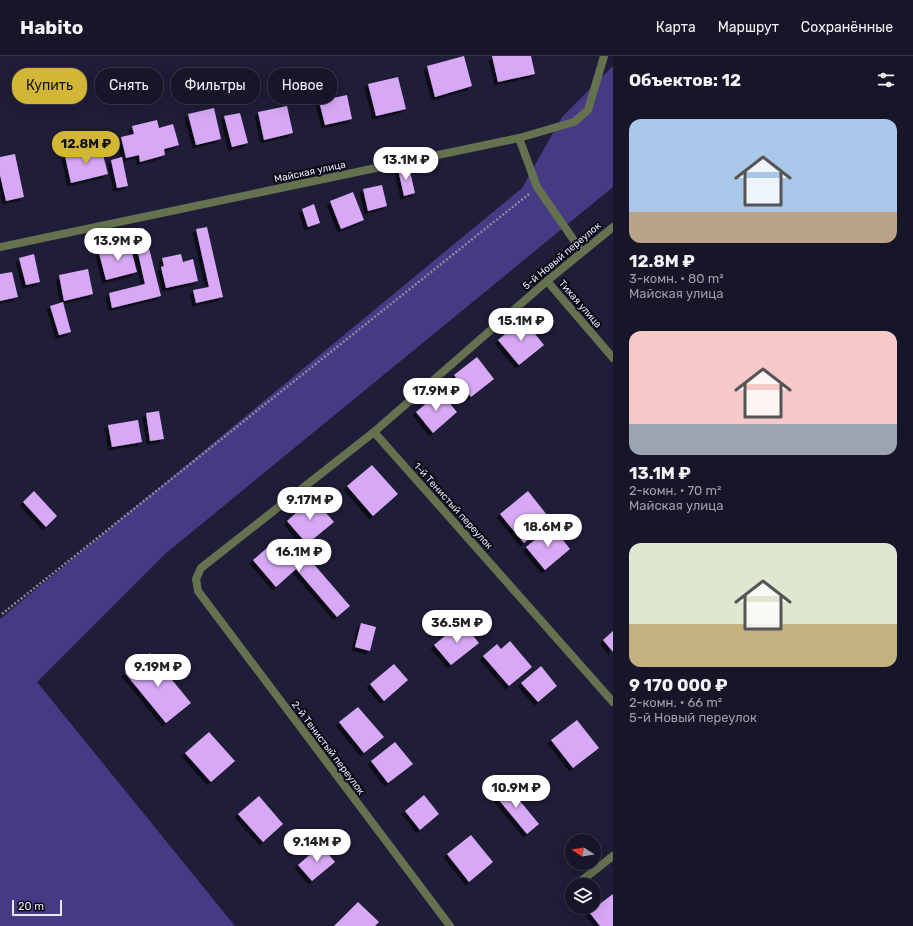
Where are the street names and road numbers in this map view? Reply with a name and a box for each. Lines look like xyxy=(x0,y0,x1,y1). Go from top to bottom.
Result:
street label: Майская улица xyxy=(273,159,347,185)
street label: 5-й Новый переулок xyxy=(520,219,604,292)
street label: Тихая улица xyxy=(556,278,604,330)
street label: 1-й Тенистый переулок xyxy=(411,460,495,552)
street label: 2-й Тенистый переулок xyxy=(289,699,367,798)

